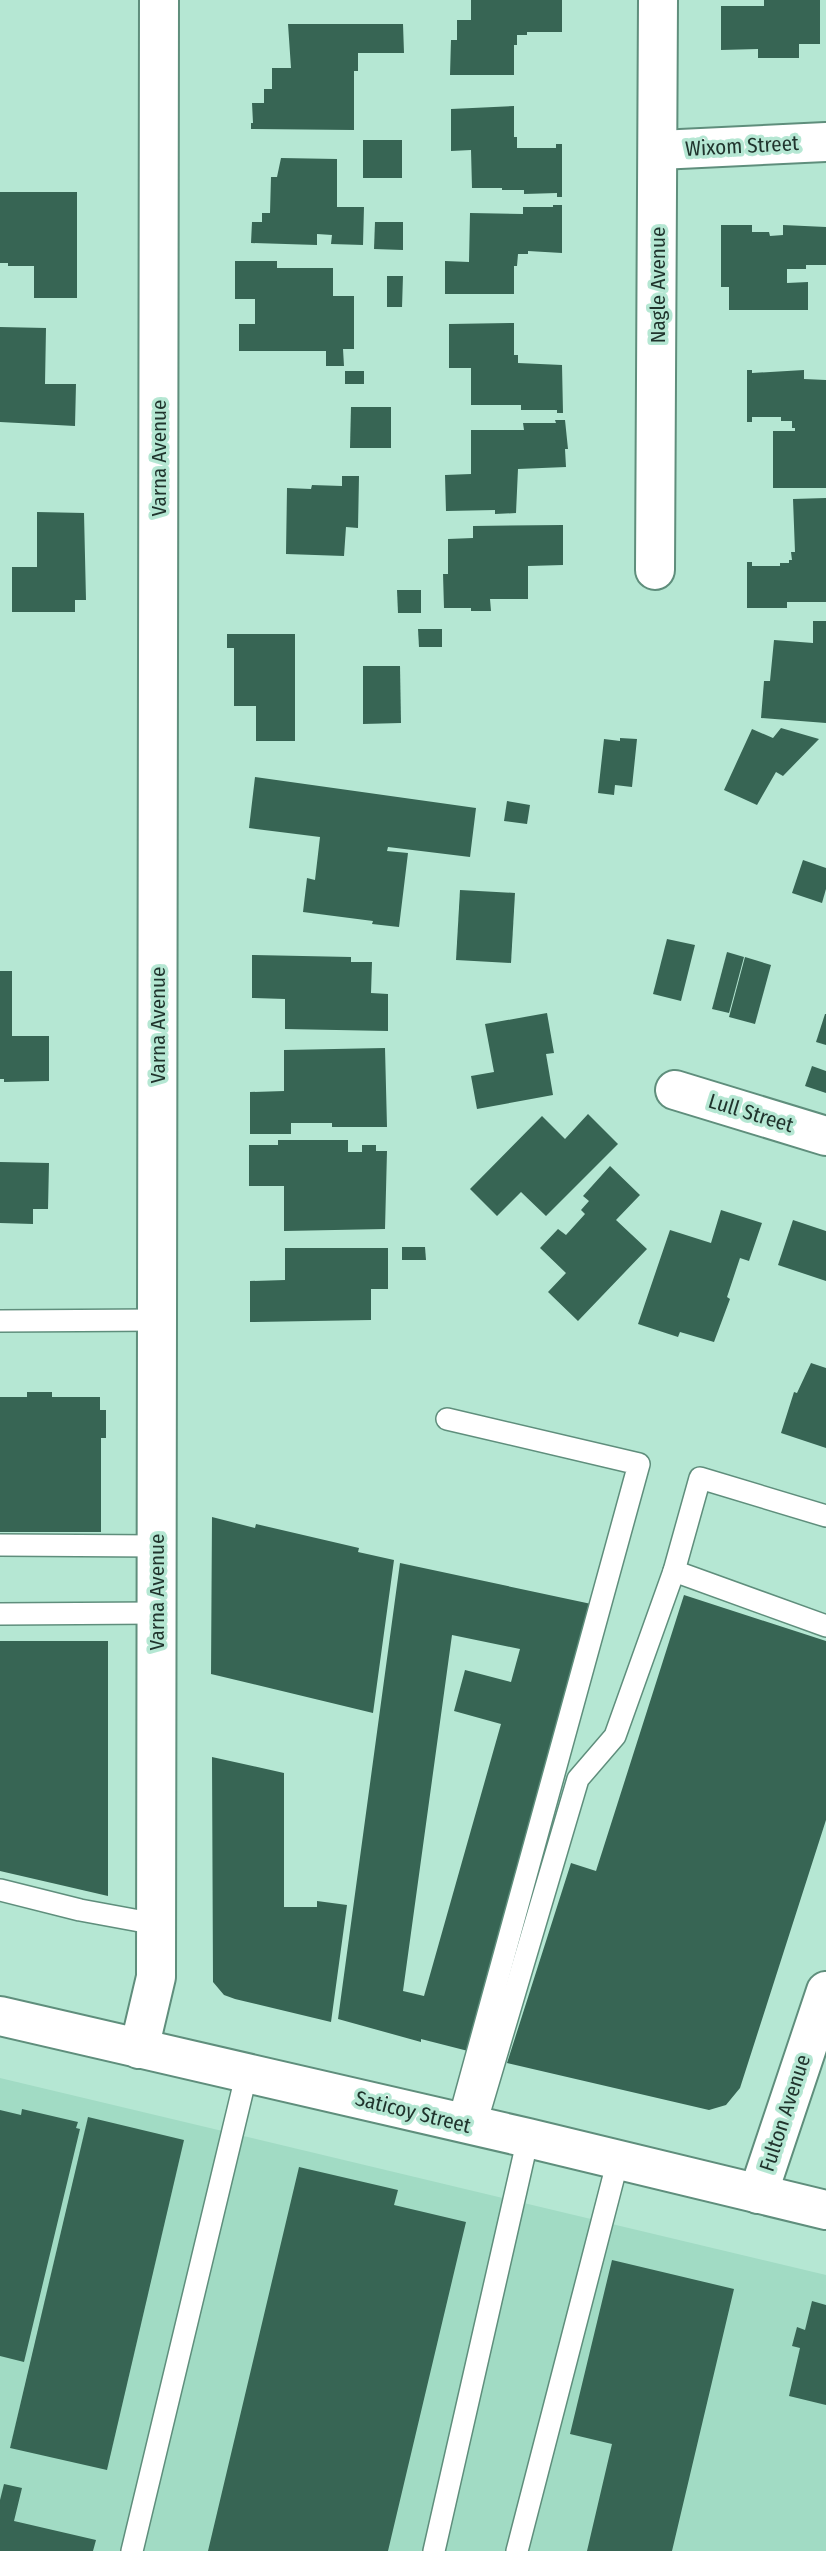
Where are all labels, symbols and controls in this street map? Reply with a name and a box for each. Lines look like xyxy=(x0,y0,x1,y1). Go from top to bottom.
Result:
street label: Wixom Street xyxy=(684,130,800,162)
street label: Nagle Avenue xyxy=(645,227,671,343)
street label: Varna Avenue xyxy=(146,400,172,516)
street label: Varna Avenue xyxy=(145,967,171,1083)
street label: Lull Street xyxy=(705,1088,797,1138)
street label: Varna Avenue xyxy=(144,1534,170,1650)
street label: Fulton Avenue xyxy=(754,2051,816,2175)
street label: Saticoy Street xyxy=(352,2085,474,2139)

